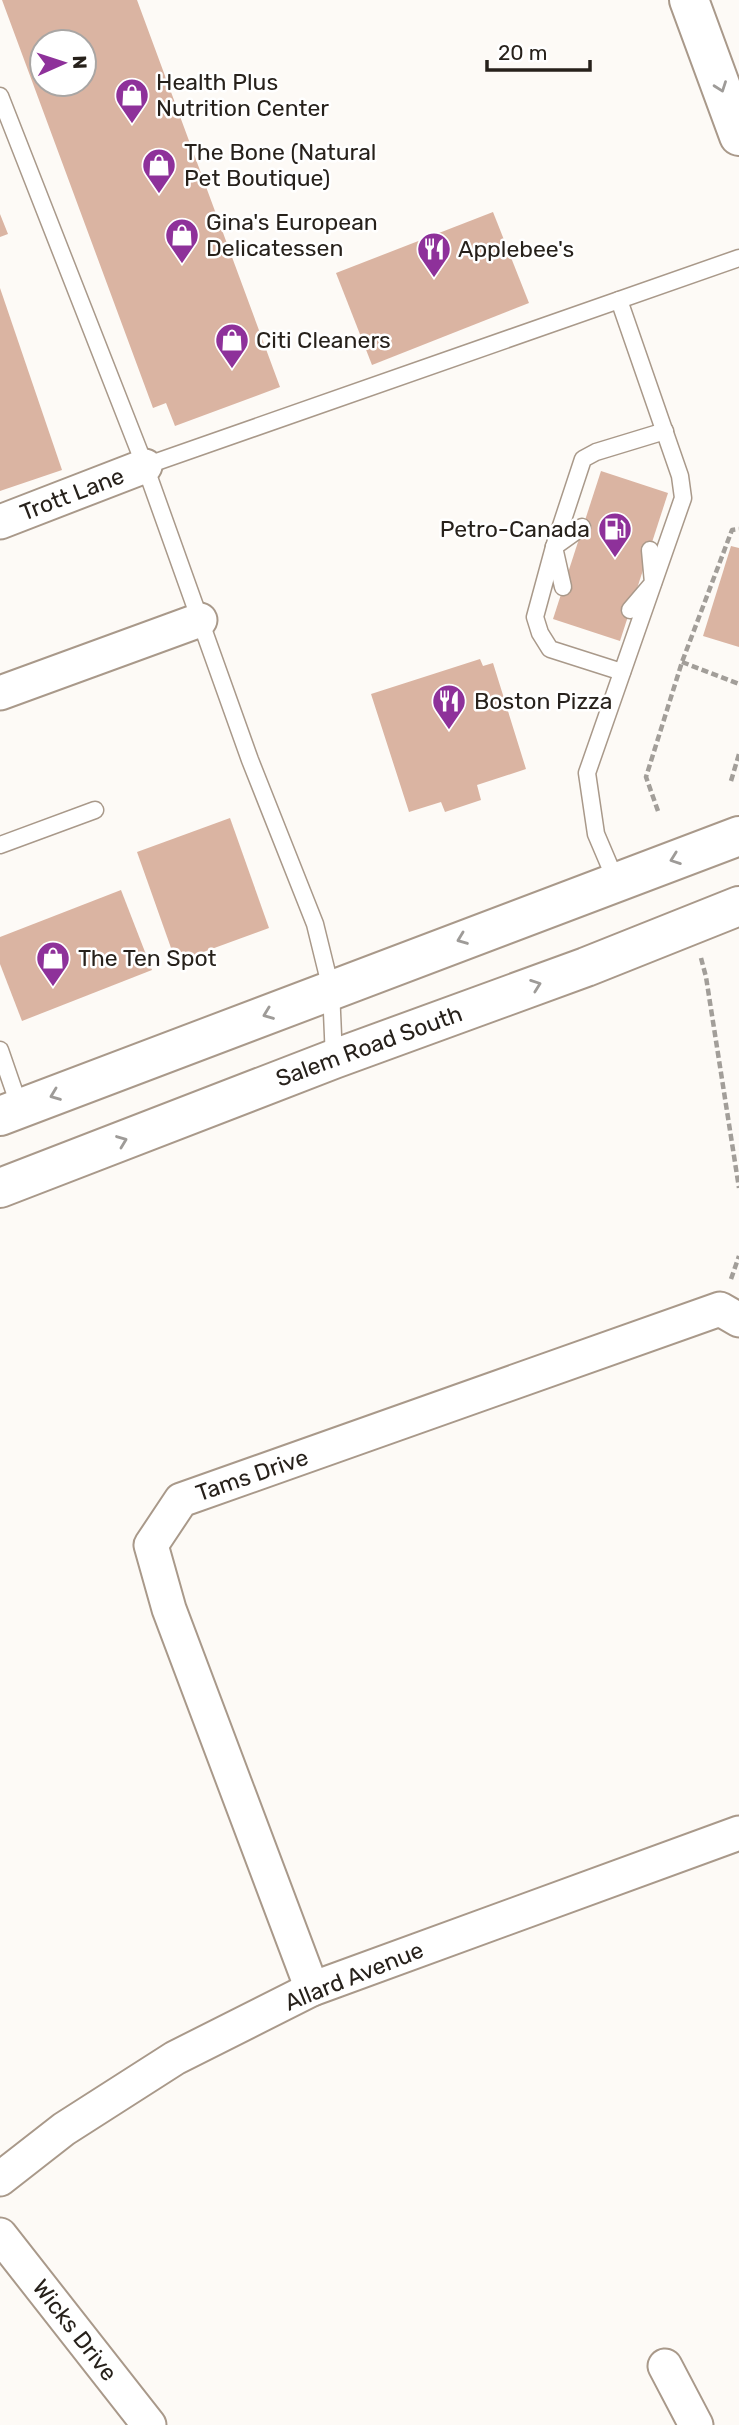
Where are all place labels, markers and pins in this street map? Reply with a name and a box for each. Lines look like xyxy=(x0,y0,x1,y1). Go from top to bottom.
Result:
place label: Health Plus Nutrition Center xyxy=(156,68,329,122)
shop icon: Health Plus Nutrition Center xyxy=(113,76,151,125)
place label: The Bone (Natural Pet Boutique) xyxy=(184,138,376,192)
shop icon: The Bone (Natural Pet Boutique) xyxy=(140,146,178,195)
place label: Gina's European Delicatessen xyxy=(206,208,378,262)
shop icon: Gina's European Delicatessen xyxy=(163,216,201,265)
restaurant icon: Applebee's xyxy=(415,230,453,279)
place label: Applebee's xyxy=(458,235,574,263)
shop icon: Citi Cleaners xyxy=(213,321,251,370)
place label: Citi Cleaners xyxy=(256,326,391,354)
fuel station icon: Petro-Canada xyxy=(596,510,634,559)
place label: Petro-Canada xyxy=(440,515,590,543)
restaurant icon: Boston Pizza xyxy=(430,682,468,731)
place label: Boston Pizza xyxy=(474,687,613,715)
shop icon: The Ten Spot xyxy=(34,939,72,988)
place label: The Ten Spot xyxy=(78,944,216,972)

